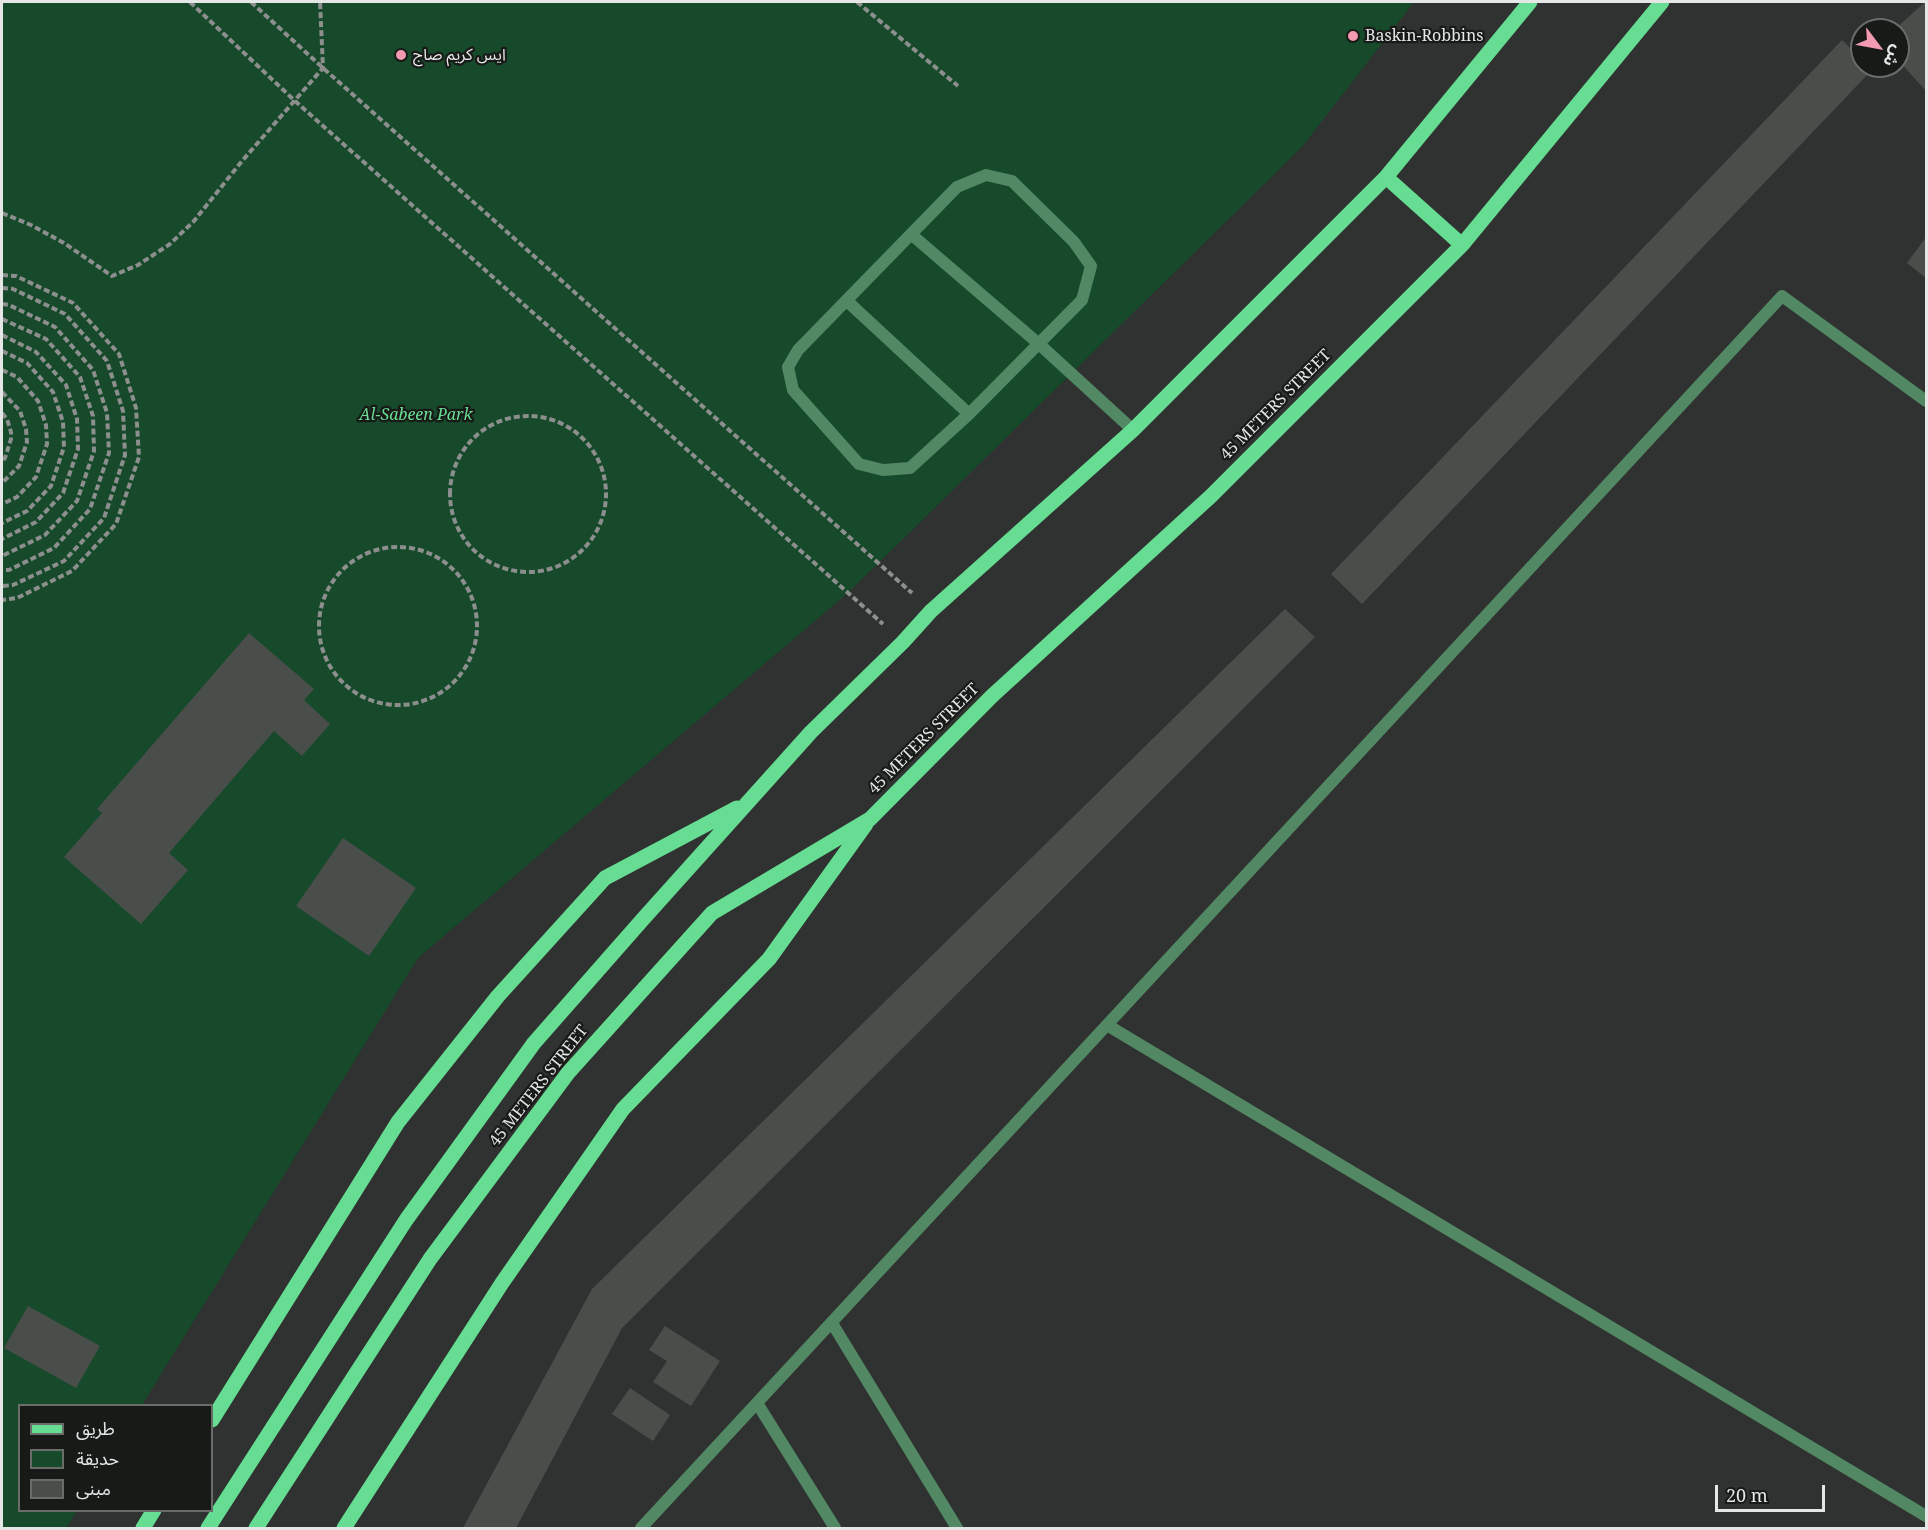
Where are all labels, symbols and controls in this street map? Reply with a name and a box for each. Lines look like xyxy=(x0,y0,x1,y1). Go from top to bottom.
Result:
north arrow xyxy=(1850,18,1910,78)
place label: Baskin-Robbins xyxy=(1365,26,1483,46)
marker: Baskin-Robbins xyxy=(1346,29,1360,43)
text: ش xyxy=(1878,41,1909,72)
place label: ايس كريم صاج xyxy=(413,45,506,65)
marker: ايس كريم صاج xyxy=(394,48,408,62)
street label: 45 METERS STREET xyxy=(1217,346,1335,464)
park label: Al-Sabeen Park xyxy=(359,405,473,425)
street label: 45 METERS STREET xyxy=(865,680,983,798)
street label: 45 METERS STREET xyxy=(486,1022,592,1150)
legend xyxy=(18,1404,213,1512)
text: طريق xyxy=(76,1416,115,1440)
text: حديقة xyxy=(76,1446,119,1470)
scale bar xyxy=(1718,1473,1828,1511)
text: مبنى xyxy=(76,1476,111,1500)
text: 20 m xyxy=(1726,1483,1768,1507)

